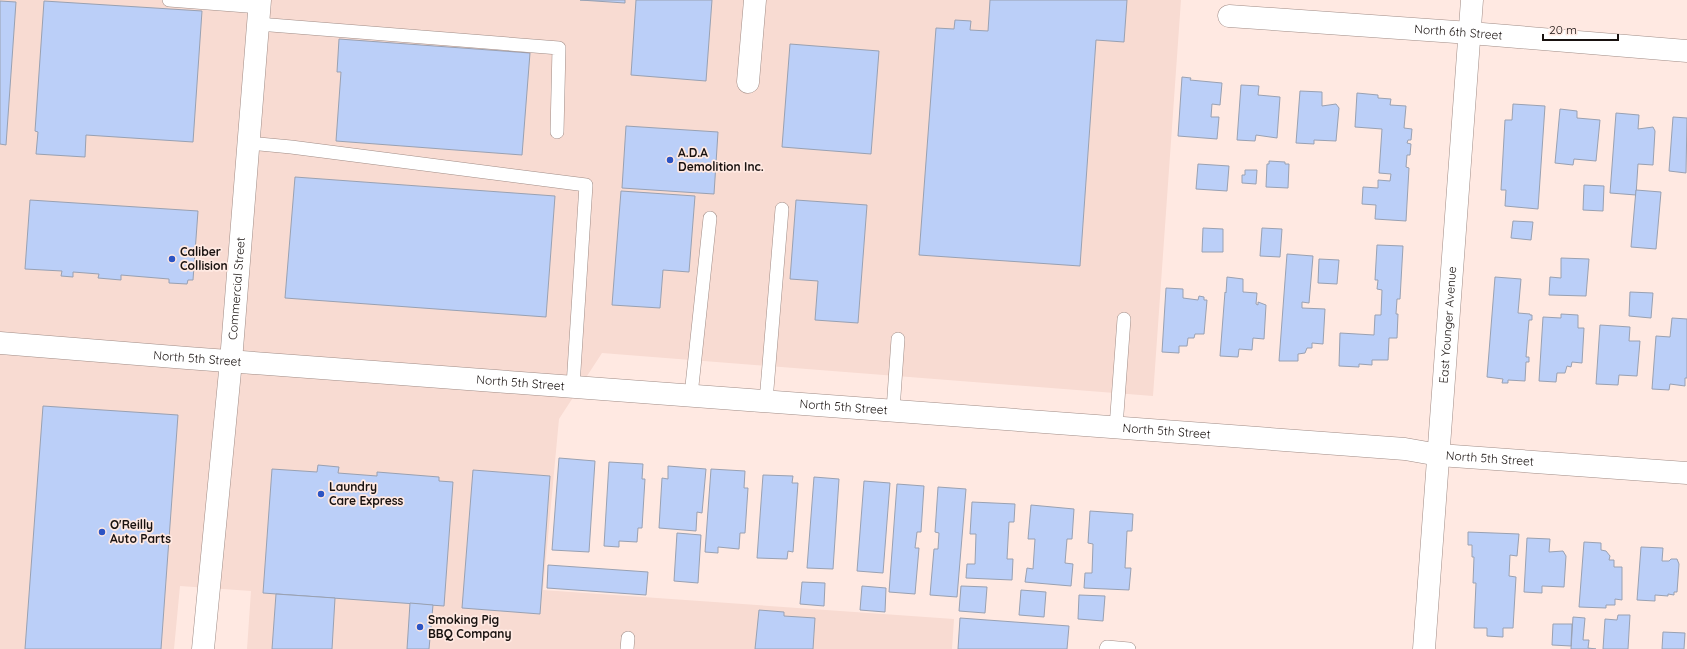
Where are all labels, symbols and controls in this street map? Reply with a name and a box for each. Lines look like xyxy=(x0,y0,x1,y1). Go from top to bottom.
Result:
scale bar xyxy=(1543,16,1618,42)
street label: North 6th Street xyxy=(1414,21,1503,43)
text: 20 m xyxy=(1549,22,1577,37)
place label: A.D.A Demolition Inc. xyxy=(678,145,764,174)
marker: A.D.A Demolition Inc. xyxy=(665,155,675,165)
street label: Commercial Street xyxy=(225,237,248,341)
place label: Caliber Collision xyxy=(180,244,228,273)
marker: Caliber Collision xyxy=(167,254,177,264)
street label: East Younger Avenue xyxy=(1436,266,1459,384)
street label: North 5th Street xyxy=(153,347,242,369)
street label: North 5th Street xyxy=(476,372,565,393)
street label: North 5th Street xyxy=(799,396,888,417)
street label: North 5th Street xyxy=(1122,420,1211,441)
street label: North 5th Street xyxy=(1445,448,1535,469)
place label: Laundry Care Express xyxy=(329,479,403,508)
marker: Laundry Care Express xyxy=(316,489,326,499)
place label: O'Reilly Auto Parts xyxy=(110,517,171,546)
marker: O'Reilly Auto Parts xyxy=(97,527,107,537)
place label: Smoking Pig BBQ Company xyxy=(428,612,511,641)
marker: Smoking Pig BBQ Company xyxy=(415,622,425,632)

